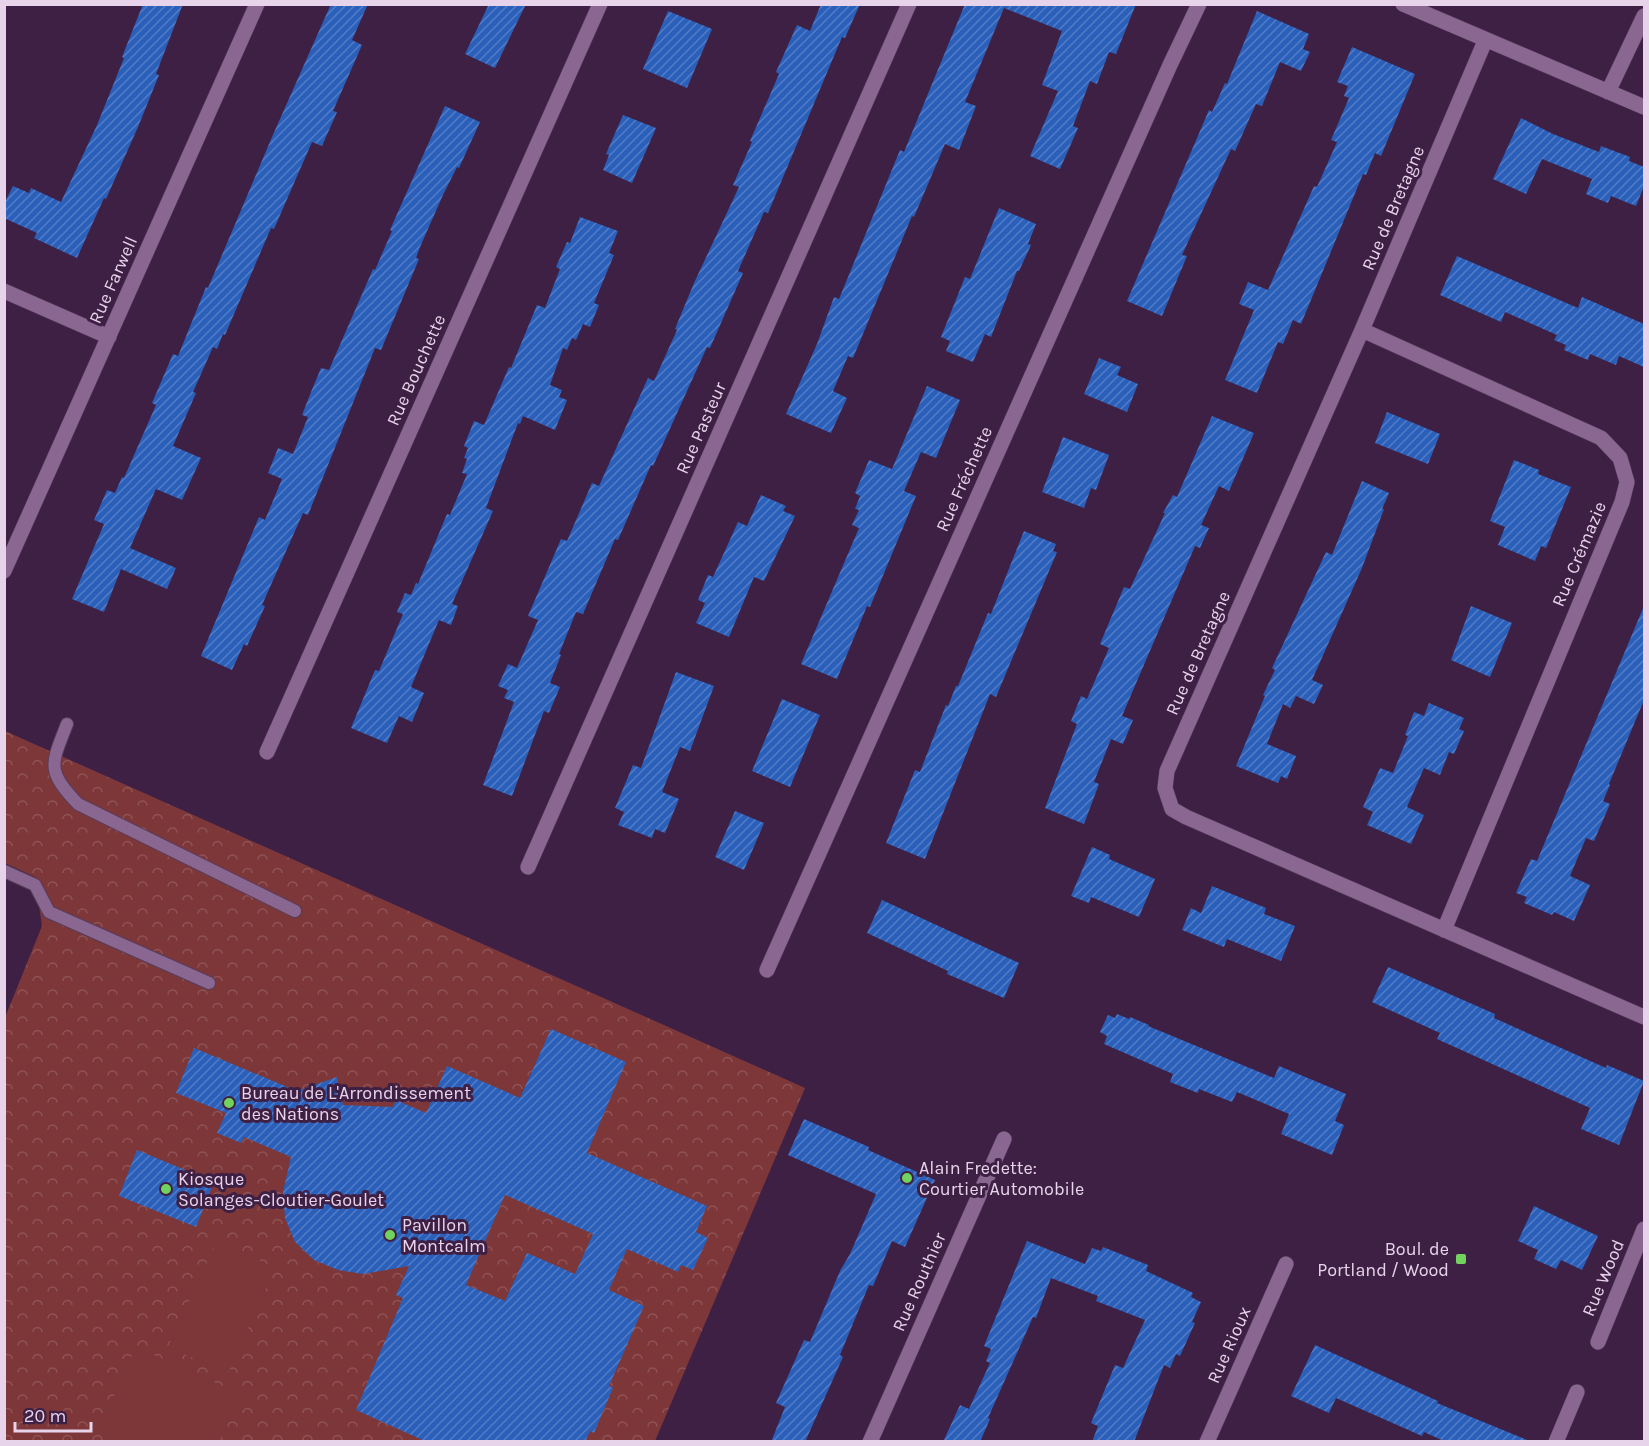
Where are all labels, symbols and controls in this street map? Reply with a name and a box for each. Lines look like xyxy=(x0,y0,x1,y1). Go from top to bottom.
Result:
street label: Rue de Bretagne xyxy=(1357,142,1429,274)
street label: Rue Farwell xyxy=(84,233,142,327)
street label: Rue Bouchette xyxy=(382,311,450,429)
street label: Rue Pasteur xyxy=(671,378,731,477)
street label: Rue Fréchette xyxy=(931,423,997,535)
street label: Rue Crémazie xyxy=(1547,498,1611,610)
street label: Rue de Bretagne xyxy=(1161,588,1235,718)
place label: Bureau de L'Arrondissement des Nations xyxy=(241,1082,471,1125)
marker: Bureau de L'Arrondissement des Nations xyxy=(222,1096,236,1110)
place label: Alain Fredette: Courtier Automobile xyxy=(919,1157,1084,1200)
place label: Kiosque Solanges-Cloutier-Goulet xyxy=(178,1168,384,1211)
marker: Alain Fredette: Courtier Automobile xyxy=(900,1171,914,1185)
marker: Kiosque Solanges-Cloutier-Goulet xyxy=(159,1182,173,1196)
place label: Pavillon Montcalm xyxy=(402,1214,486,1257)
marker: Pavillon Montcalm xyxy=(383,1228,397,1242)
street label: Rue Routhier xyxy=(887,1229,951,1335)
street label: Rue Wood xyxy=(1577,1236,1629,1320)
place label: Boul. de Portland / Wood xyxy=(1317,1238,1449,1281)
marker: Boul. de Portland / Wood xyxy=(1454,1252,1468,1266)
street label: Rue Rioux xyxy=(1202,1303,1256,1387)
scale bar xyxy=(15,1395,92,1433)
text: 20 m xyxy=(24,1405,66,1427)

